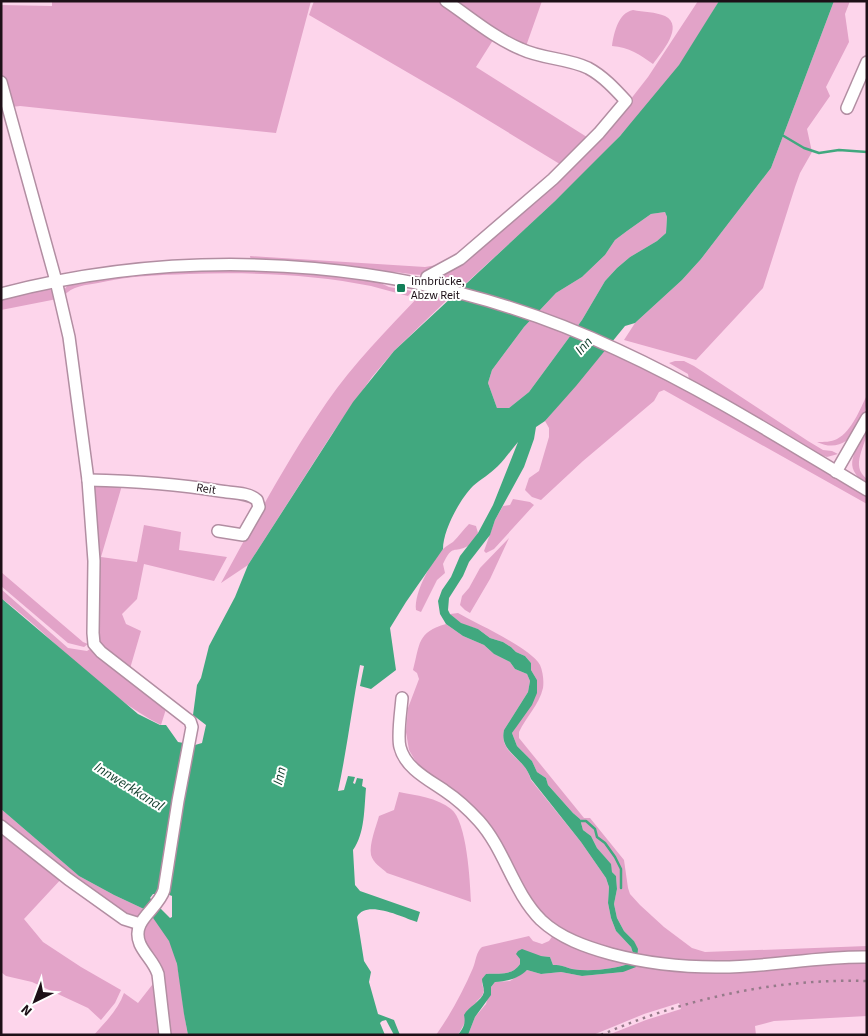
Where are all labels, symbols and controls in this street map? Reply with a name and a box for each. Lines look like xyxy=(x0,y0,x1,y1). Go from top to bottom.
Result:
place label: Innbrücke, Abzw Reit xyxy=(411,273,465,304)
marker: Innbrücke, Abzw Reit xyxy=(395,282,407,294)
water label: Inn xyxy=(570,333,598,359)
street label: Reit xyxy=(195,479,217,499)
water label: Innwerkkanal xyxy=(90,758,168,817)
water label: Inn xyxy=(268,765,292,787)
north arrow xyxy=(10,976,60,1026)
text: N xyxy=(17,999,37,1020)

